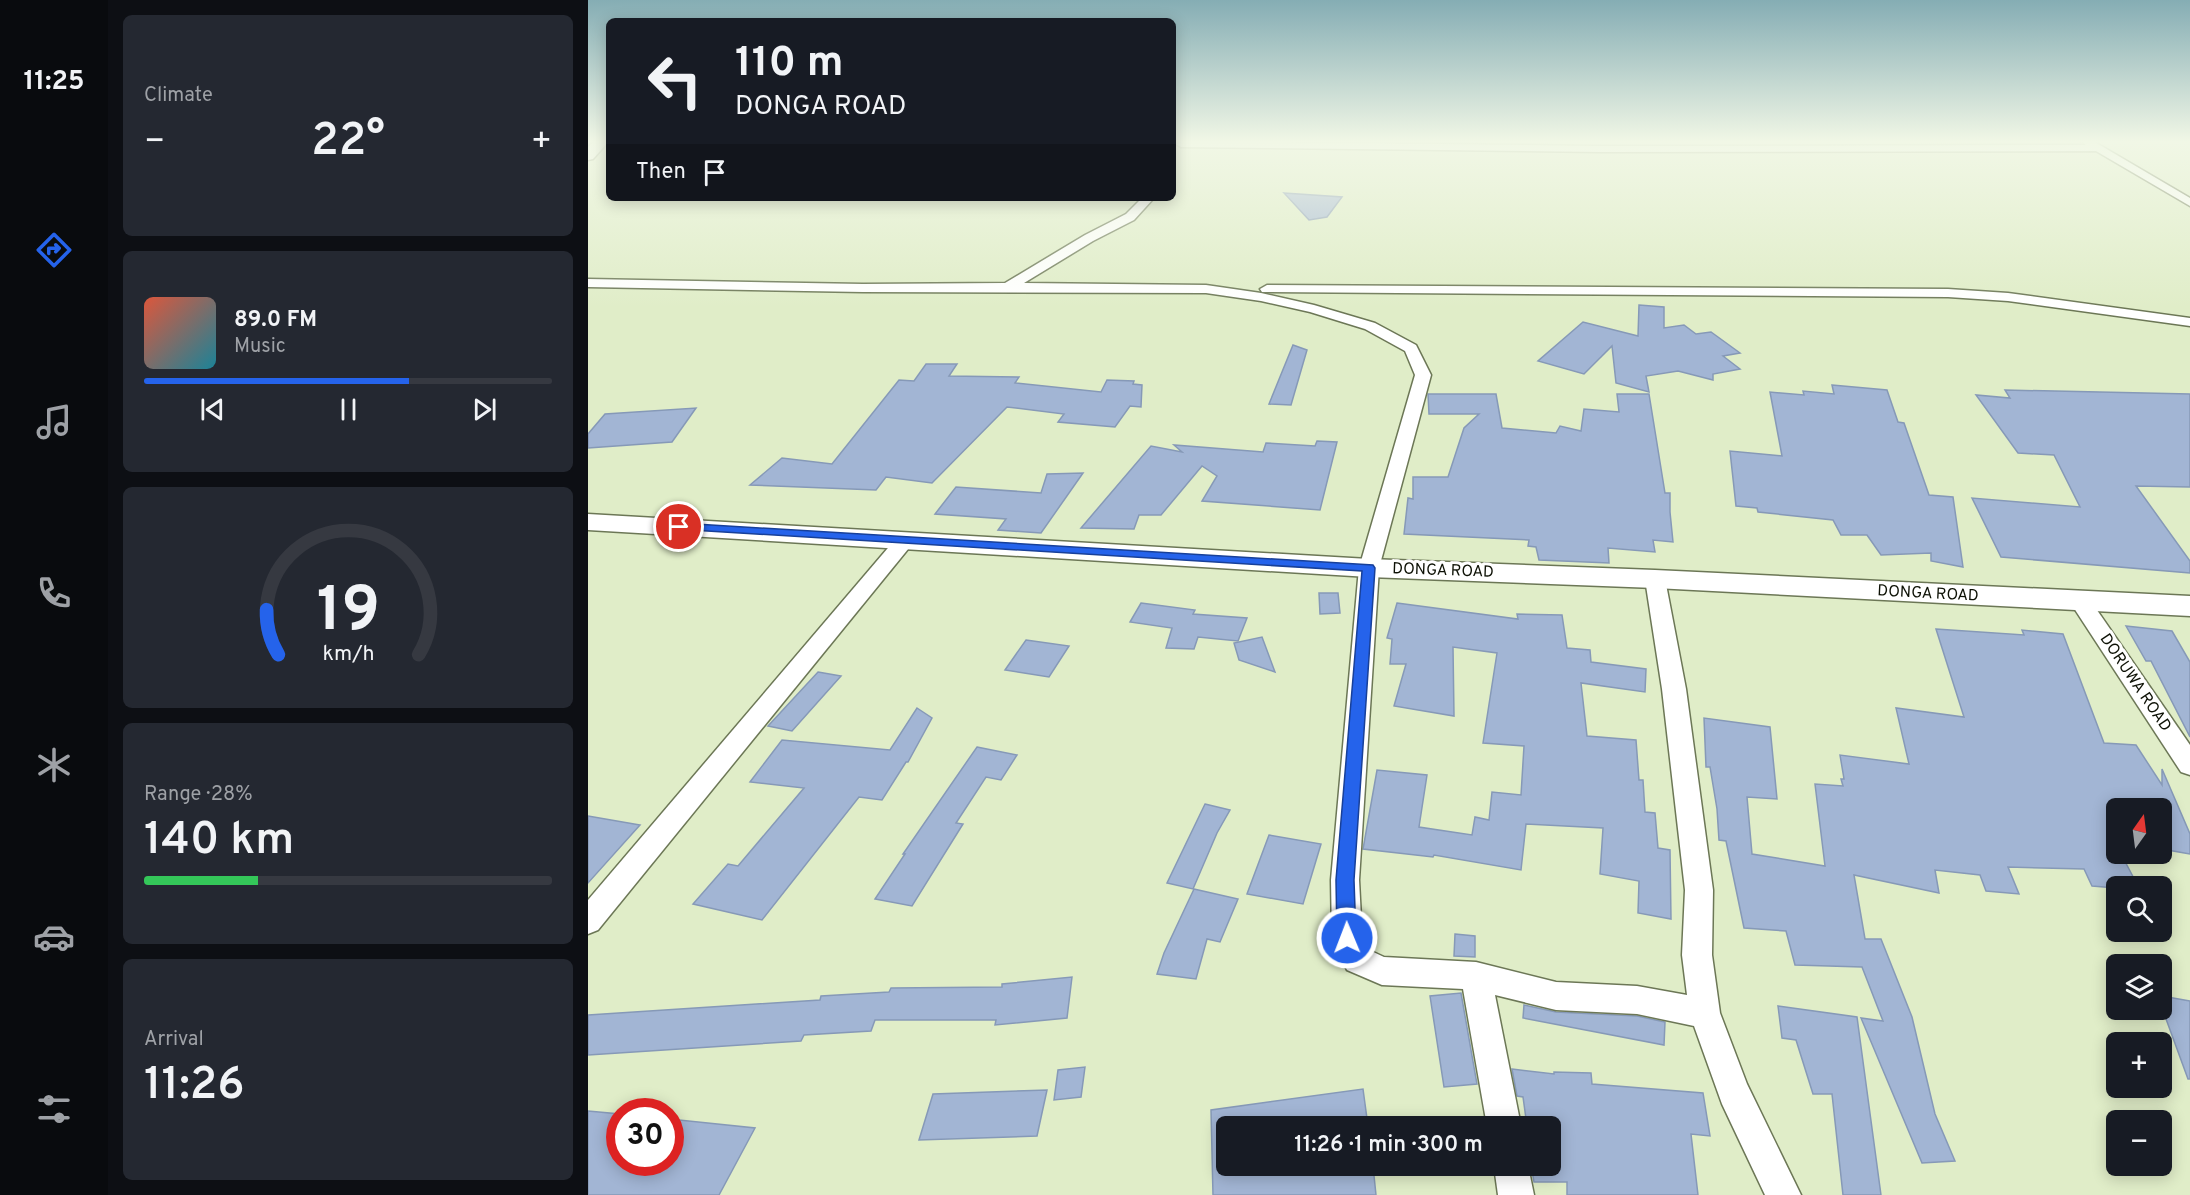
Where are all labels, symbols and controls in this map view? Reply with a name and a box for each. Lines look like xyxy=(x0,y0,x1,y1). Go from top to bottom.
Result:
text: 110 m xyxy=(735,38,844,91)
icon: left xyxy=(636,42,714,120)
text: 11:25 xyxy=(23,65,85,99)
text: Climate xyxy=(144,83,213,109)
text: DONGA ROAD xyxy=(735,90,906,124)
text: 22° xyxy=(311,114,385,171)
text: − xyxy=(144,122,165,164)
text: + xyxy=(531,122,552,164)
icon: arrive xyxy=(698,156,731,189)
text: Then xyxy=(636,159,686,186)
icon: directions xyxy=(33,229,75,271)
text: 89.0 FM xyxy=(234,307,317,334)
text: Music xyxy=(234,334,286,360)
icon: previous xyxy=(196,393,229,426)
icon: pause xyxy=(332,393,365,426)
icon: next xyxy=(468,393,501,426)
icon: music xyxy=(33,401,75,443)
pin xyxy=(653,501,704,552)
icon: arrive xyxy=(662,510,695,543)
street label: DONGA ROAD xyxy=(1392,559,1494,583)
icon: phone xyxy=(33,572,75,614)
text: 19 xyxy=(316,574,380,653)
street label: DONGA ROAD xyxy=(1877,581,1979,607)
street label: DORUWA ROAD xyxy=(2095,630,2175,736)
text: km/h xyxy=(322,641,374,668)
icon: climate xyxy=(33,744,75,786)
text: Range · 28% xyxy=(144,782,253,808)
north arrow xyxy=(2106,798,2172,864)
map controls xyxy=(2106,798,2172,1176)
text: 140 km xyxy=(144,813,294,870)
button: search xyxy=(2106,876,2172,942)
position arrow xyxy=(1315,906,1379,970)
icon: car xyxy=(33,916,75,958)
button: layers xyxy=(2106,954,2172,1020)
text: Arrival xyxy=(144,1027,204,1053)
button: + xyxy=(2106,1032,2172,1098)
text: 11:26 xyxy=(144,1058,245,1115)
icon: filters xyxy=(33,1088,75,1130)
speed limit sign: 30 xyxy=(606,1098,684,1176)
button: − xyxy=(2106,1110,2172,1176)
text: 11:26 · 1 min · 300 m xyxy=(1294,1132,1483,1159)

